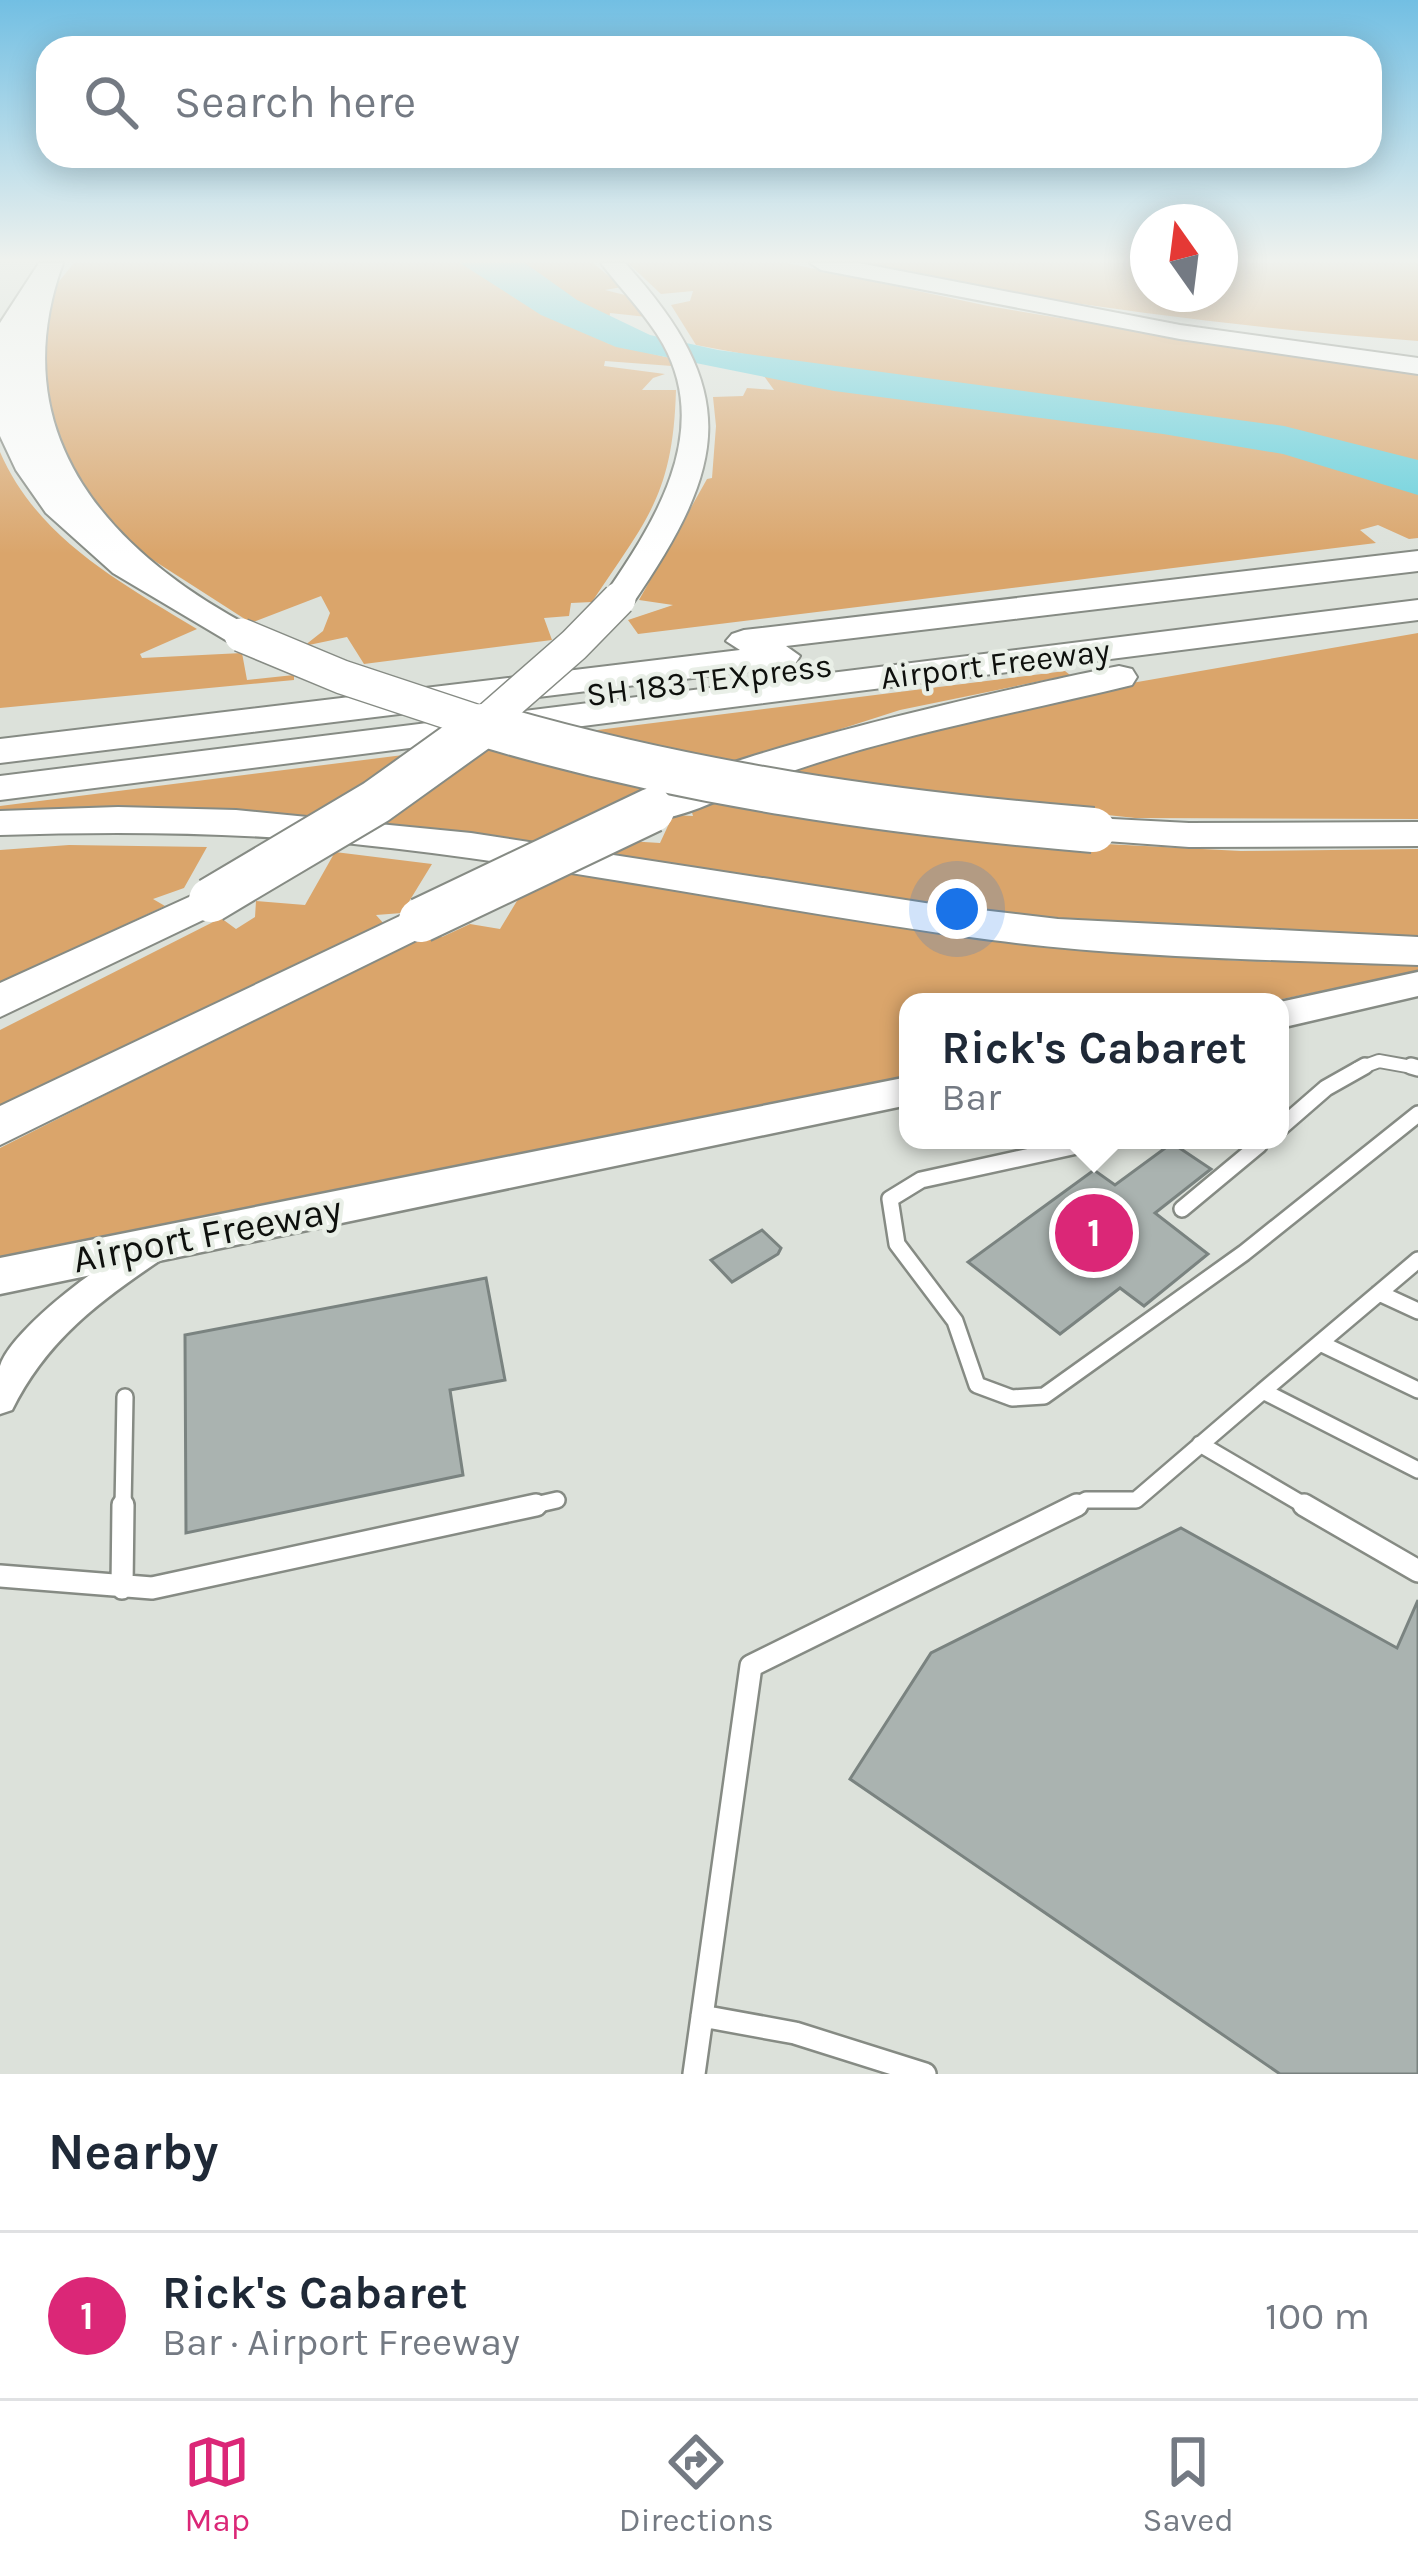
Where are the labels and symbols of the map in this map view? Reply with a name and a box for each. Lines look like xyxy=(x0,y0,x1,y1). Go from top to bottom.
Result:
north arrow xyxy=(1130,204,1238,312)
street label: Airport Freeway xyxy=(878,631,1112,697)
street label: SH 183 TEXpress xyxy=(584,646,834,714)
your location xyxy=(927,879,987,939)
street label: Airport Freeway xyxy=(69,1185,345,1283)
pin: 1 xyxy=(1055,1188,1133,1278)

